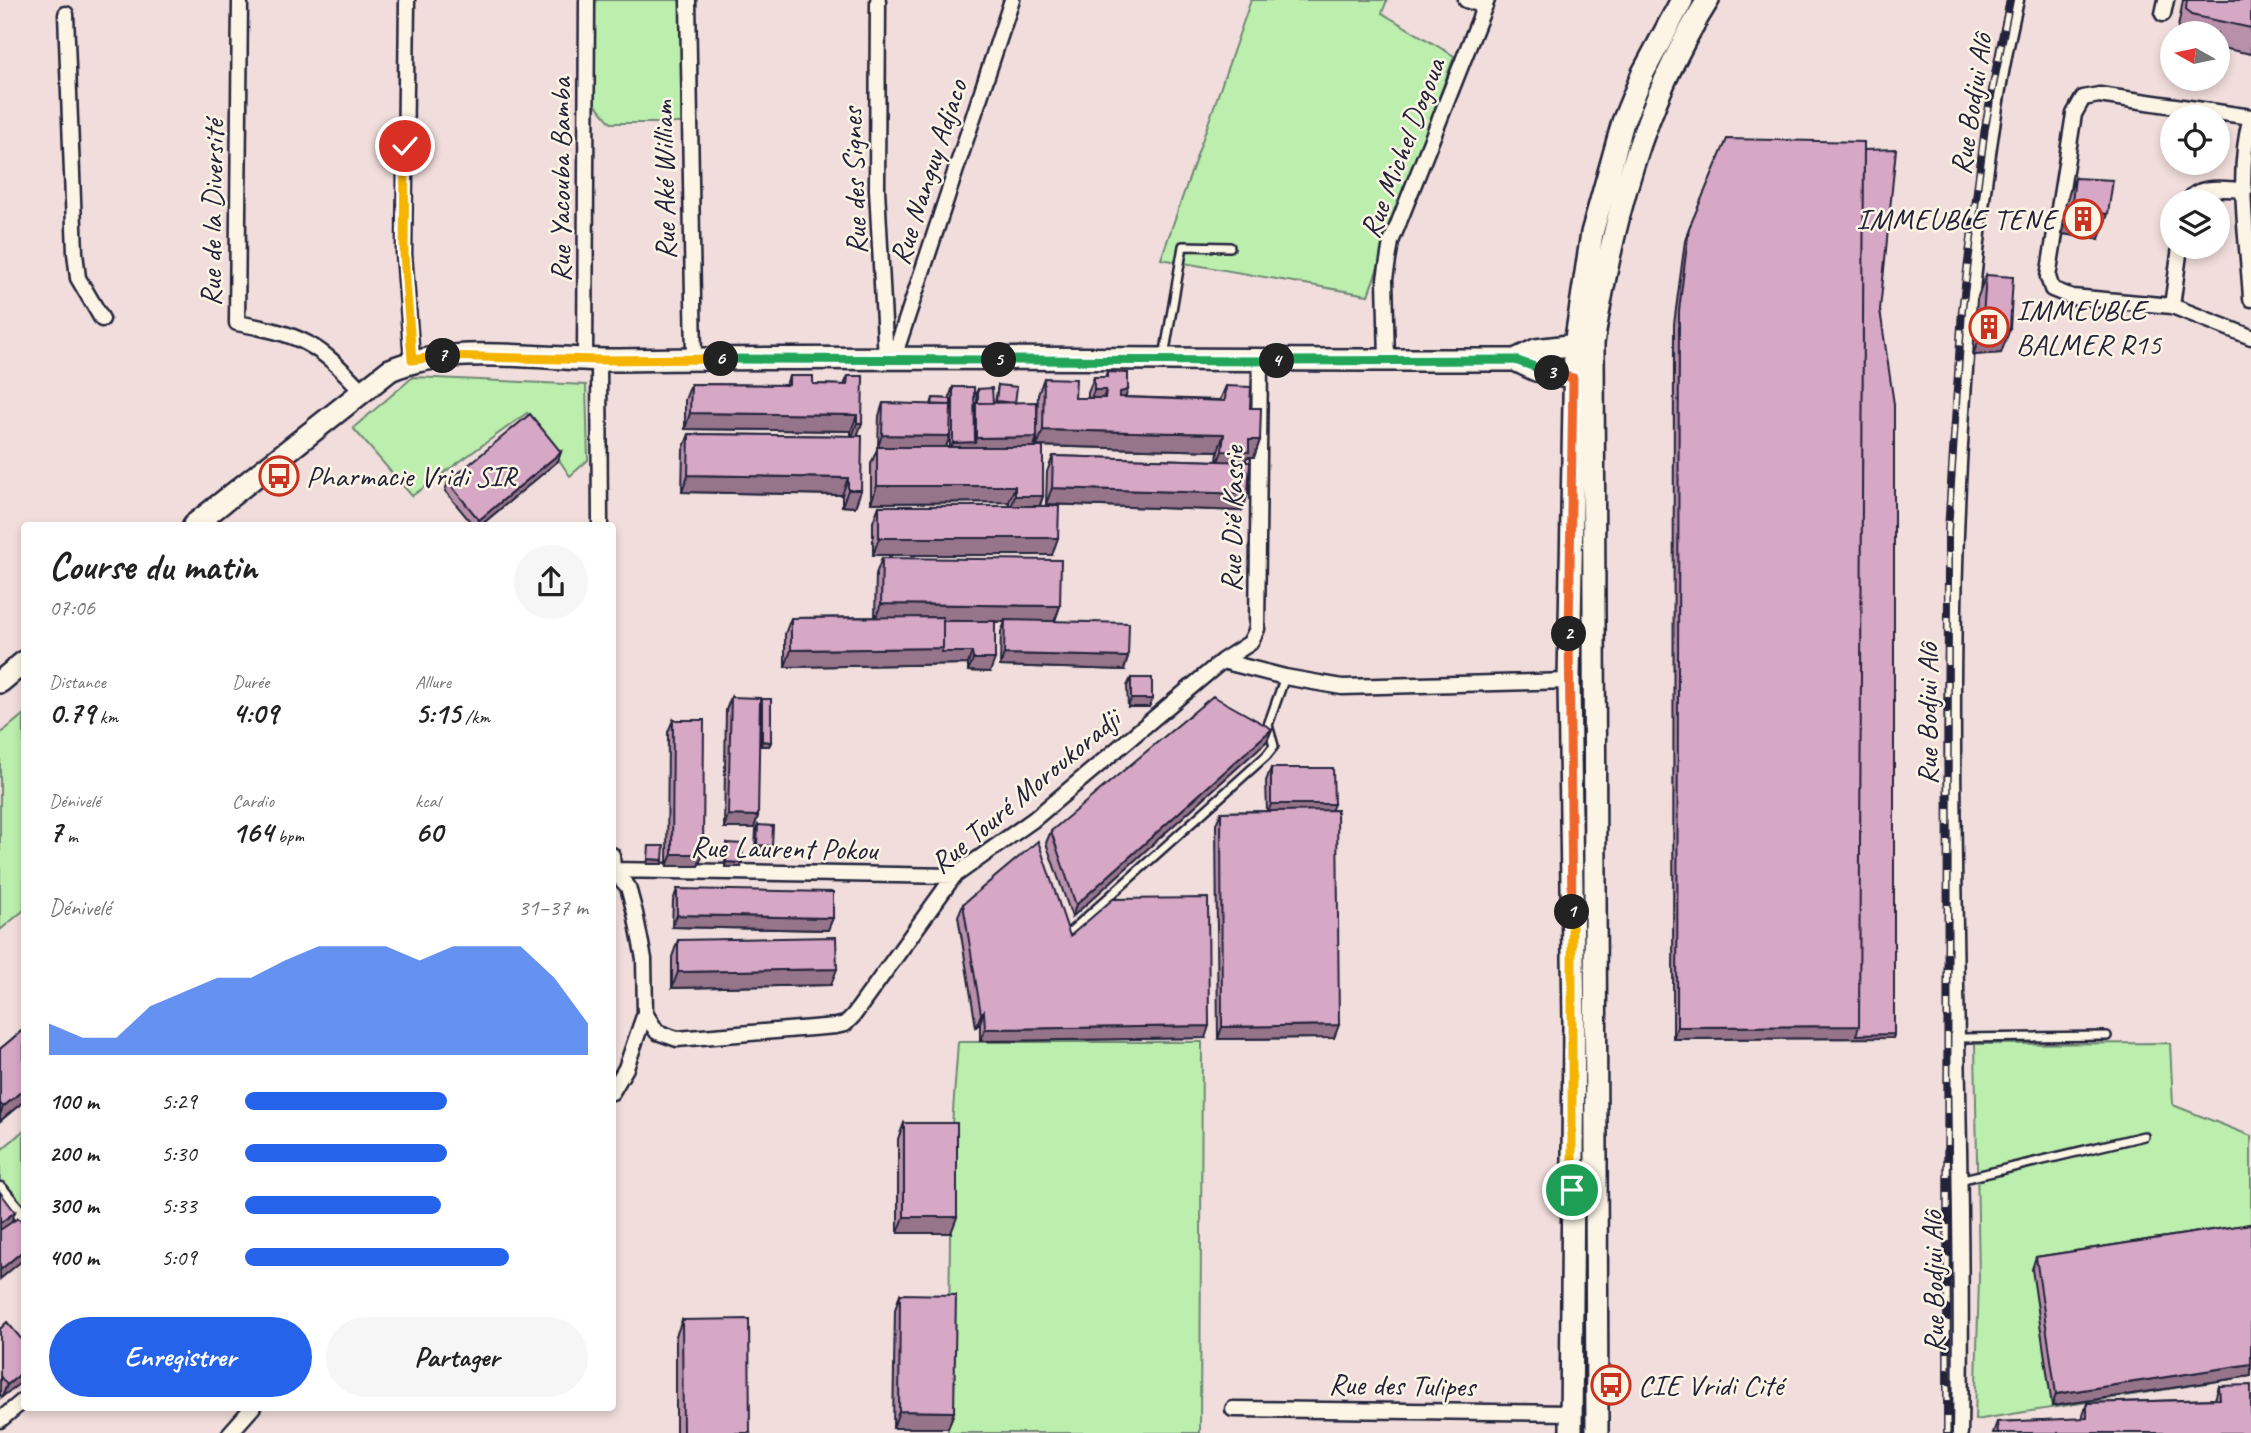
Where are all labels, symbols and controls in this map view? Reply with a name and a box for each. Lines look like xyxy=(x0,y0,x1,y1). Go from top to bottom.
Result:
north arrow xyxy=(2160,21,2230,91)
map controls xyxy=(2160,21,2230,259)
street label: Rue Bodjui Alô xyxy=(1941,28,2001,177)
street label: Rue Michel Dogoua xyxy=(1350,51,1454,243)
street label: Rue Nanguy Adjaco xyxy=(880,73,976,269)
street label: Rue Yacouba Bamba xyxy=(541,76,579,282)
street label: Rue Aké William xyxy=(644,99,684,260)
street label: Rue des Signes xyxy=(832,104,876,255)
button: locate xyxy=(2160,105,2230,175)
street label: Rue de la Diversité xyxy=(191,115,233,307)
pin xyxy=(375,116,435,176)
icon: check xyxy=(386,127,424,165)
button: layers xyxy=(2160,189,2230,259)
building icon: IMMEUBLE TENE xyxy=(2062,198,2104,240)
place label: IMMEUBLE TENE xyxy=(1857,200,2060,238)
place label: IMMEUBLE BALMER R15 xyxy=(2016,291,2162,363)
building icon: IMMEUBLE BALMER R15 xyxy=(1968,306,2010,348)
pin: 7 xyxy=(426,338,460,374)
pin: 6 xyxy=(704,342,738,376)
pin: 5 xyxy=(982,342,1016,378)
text: 7 xyxy=(438,343,447,367)
pin: 4 xyxy=(1260,344,1294,378)
text: 6 xyxy=(716,346,725,370)
text: 5 xyxy=(994,347,1003,371)
text: 4 xyxy=(1272,348,1281,372)
pin: 3 xyxy=(1534,356,1570,390)
text: 3 xyxy=(1547,360,1556,384)
street label: Rue Dié Kassie xyxy=(1212,443,1252,592)
bus stop icon: Pharmacie Vridi SIR xyxy=(258,455,300,497)
place label: Pharmacie Vridi SIR xyxy=(306,457,519,495)
text: Course du matin xyxy=(49,543,257,590)
button: share xyxy=(514,545,588,619)
text: 07:06 xyxy=(49,593,95,622)
pin: 2 xyxy=(1552,616,1586,652)
text: 2 xyxy=(1564,621,1573,645)
street label: Rue Bodjui Alô xyxy=(1908,640,1946,785)
text: Distance xyxy=(49,670,106,694)
text: Durée xyxy=(232,670,269,694)
text: Allure xyxy=(415,670,451,694)
text: 0.79 xyxy=(49,694,95,732)
text: 4:09 xyxy=(232,694,278,732)
text: 5:15 xyxy=(415,694,460,732)
street label: Rue Touré Moroukoradji xyxy=(922,698,1130,882)
text: km xyxy=(95,705,118,729)
text: /km xyxy=(460,705,490,729)
text: Dénivelé xyxy=(49,789,100,813)
text: Cardio xyxy=(232,789,274,813)
text: kcal xyxy=(415,789,440,813)
text: 7 xyxy=(49,813,62,851)
text: 164 xyxy=(232,813,273,851)
text: 60 xyxy=(415,813,443,851)
text: m xyxy=(62,824,78,848)
text: bpm xyxy=(273,824,304,848)
street label: Rue Laurent Pokou xyxy=(690,827,880,869)
text: Dénivelé xyxy=(49,893,111,922)
text: 31–37 m xyxy=(518,893,588,922)
pin: 1 xyxy=(1554,894,1590,930)
text: 1 xyxy=(1567,899,1576,923)
text: 100 m xyxy=(49,1087,99,1116)
text: 5:29 xyxy=(161,1087,197,1116)
text: 200 m xyxy=(49,1139,99,1168)
text: 5:30 xyxy=(161,1139,197,1168)
pin xyxy=(1542,1160,1602,1220)
icon: arrive xyxy=(1553,1171,1591,1209)
text: 300 m xyxy=(49,1191,99,1220)
text: 5:33 xyxy=(161,1191,197,1220)
street label: Rue Bodjui Alô xyxy=(1913,1207,1953,1353)
text: 400 m xyxy=(49,1243,99,1272)
text: 5:09 xyxy=(161,1243,197,1272)
button: Enregistrer xyxy=(49,1317,312,1397)
button: Partager xyxy=(326,1317,588,1397)
bus stop icon: CIE Vridi Cité xyxy=(1590,1364,1632,1406)
street label: Rue des Tulipes xyxy=(1328,1365,1478,1405)
place label: CIE Vridi Cité xyxy=(1638,1366,1787,1404)

